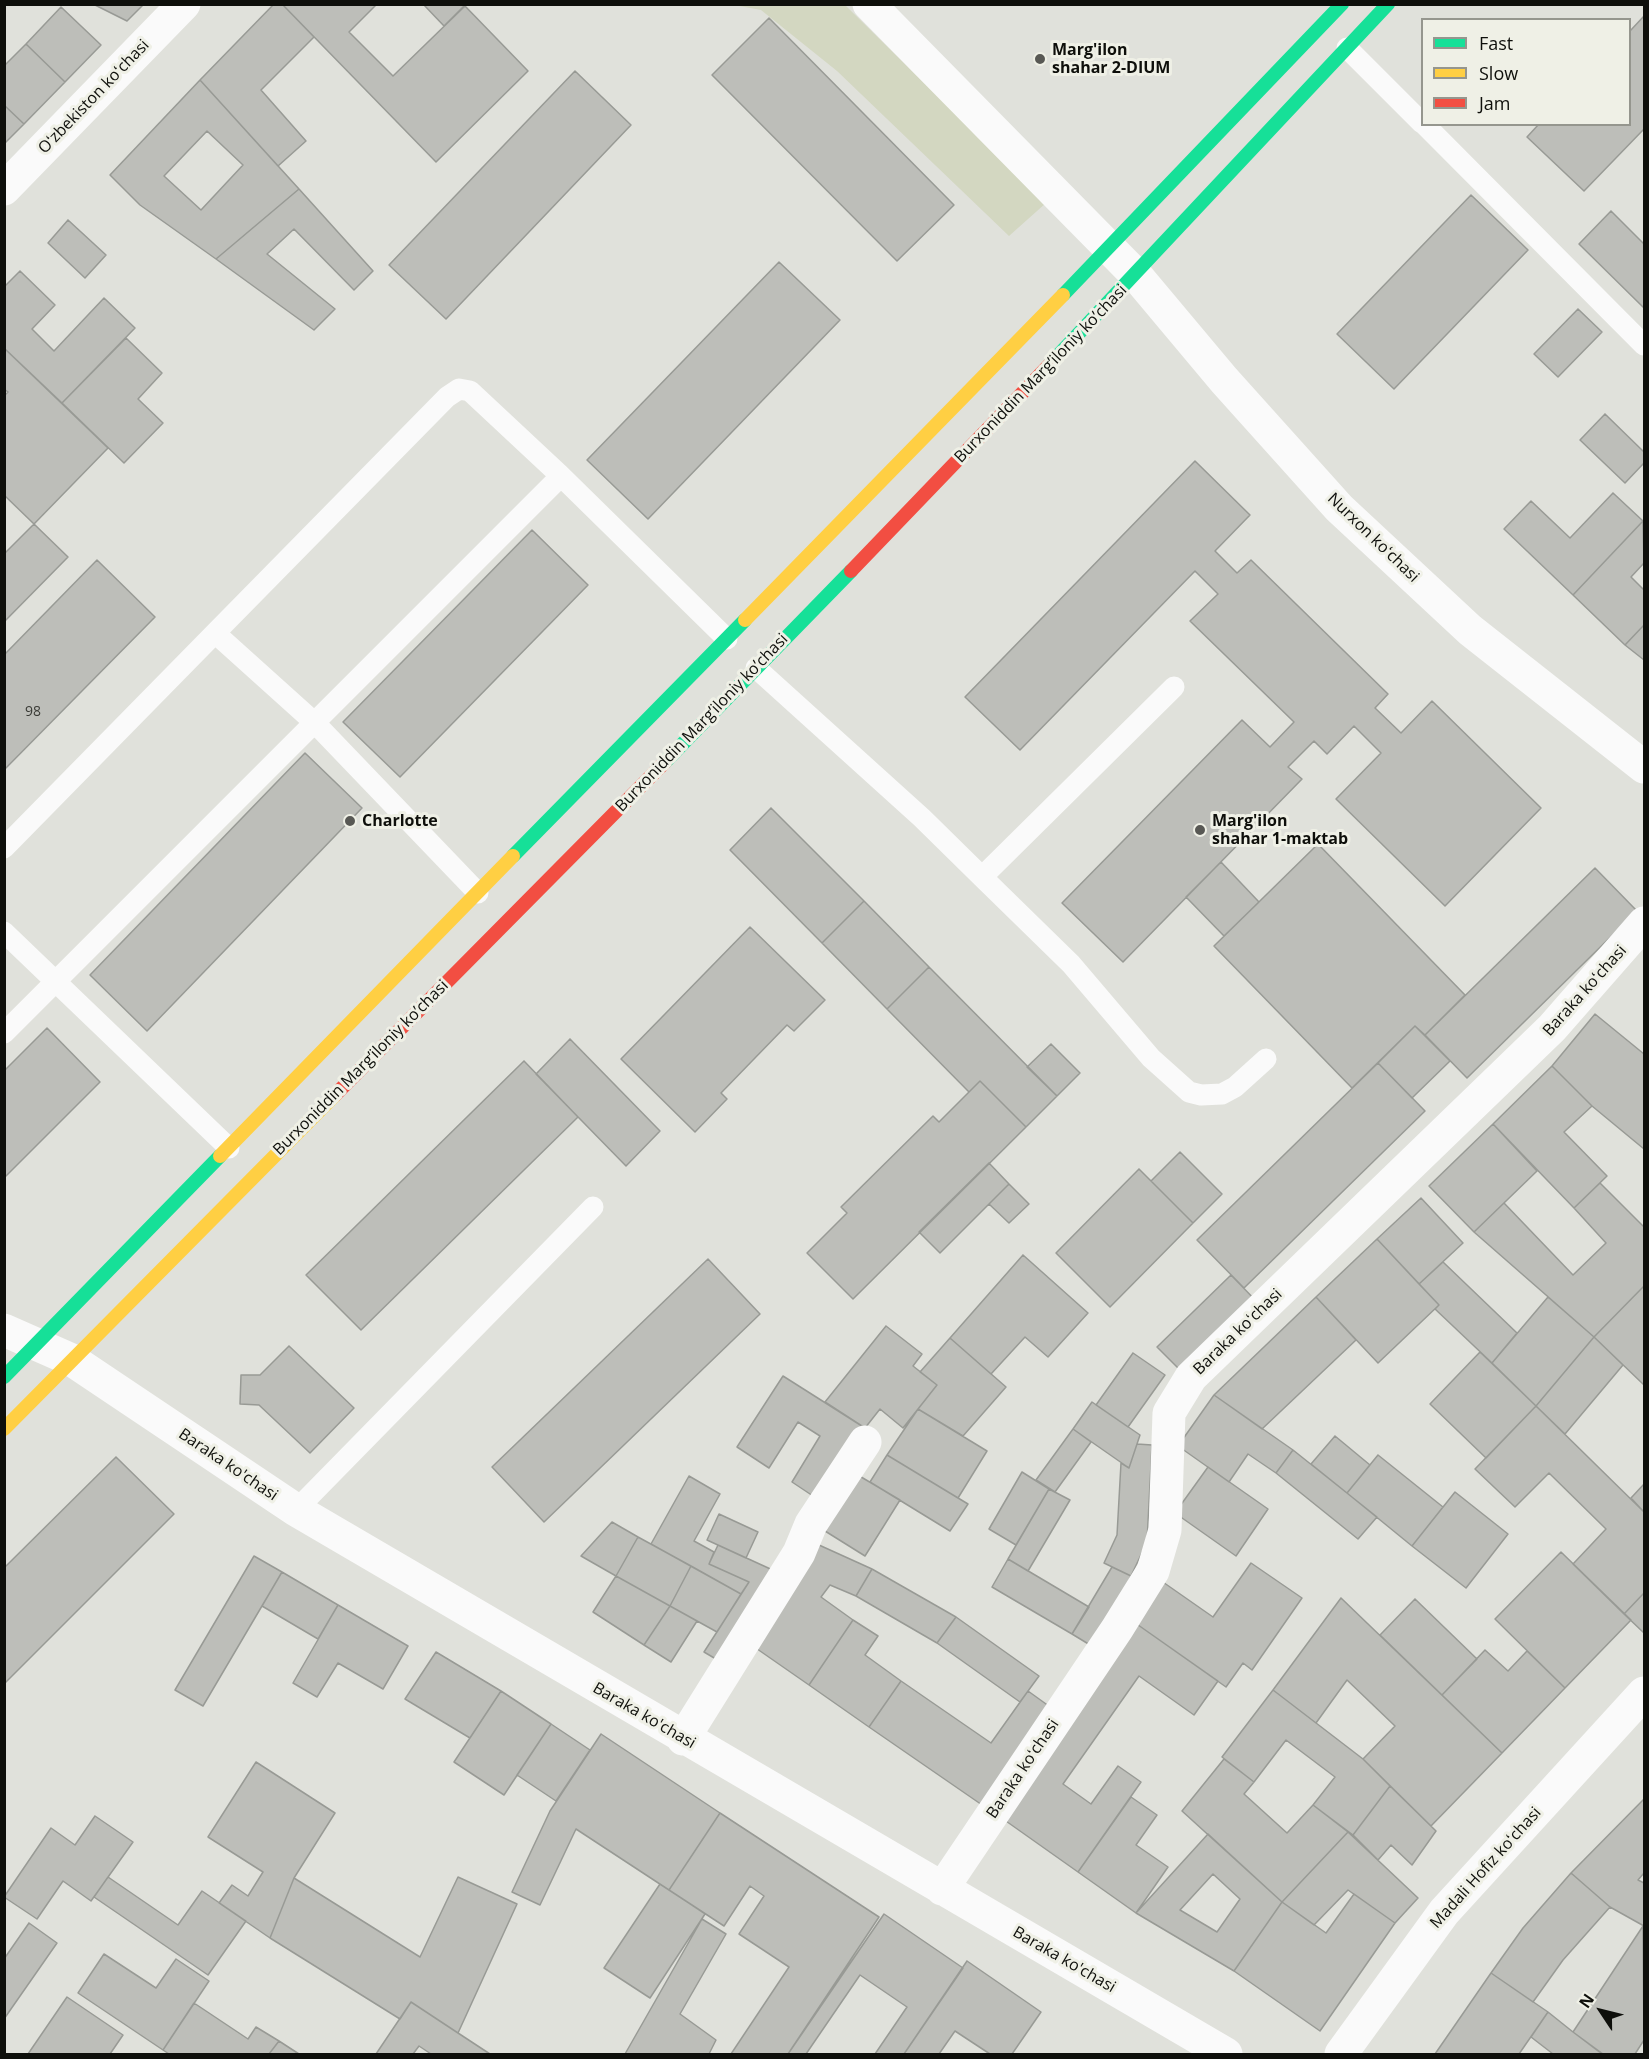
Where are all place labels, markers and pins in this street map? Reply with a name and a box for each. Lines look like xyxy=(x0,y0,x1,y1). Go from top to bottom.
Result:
place label: Marg'ilon shahar 2-DIUM xyxy=(1052,40,1170,78)
marker: Marg'ilon shahar 2-DIUM xyxy=(1033,52,1047,66)
place label: Charlotte xyxy=(362,811,438,831)
place label: Marg'ilon shahar 1-maktab xyxy=(1212,811,1348,849)
marker: Charlotte xyxy=(343,814,357,828)
marker: Marg'ilon shahar 1-maktab xyxy=(1193,823,1207,837)

